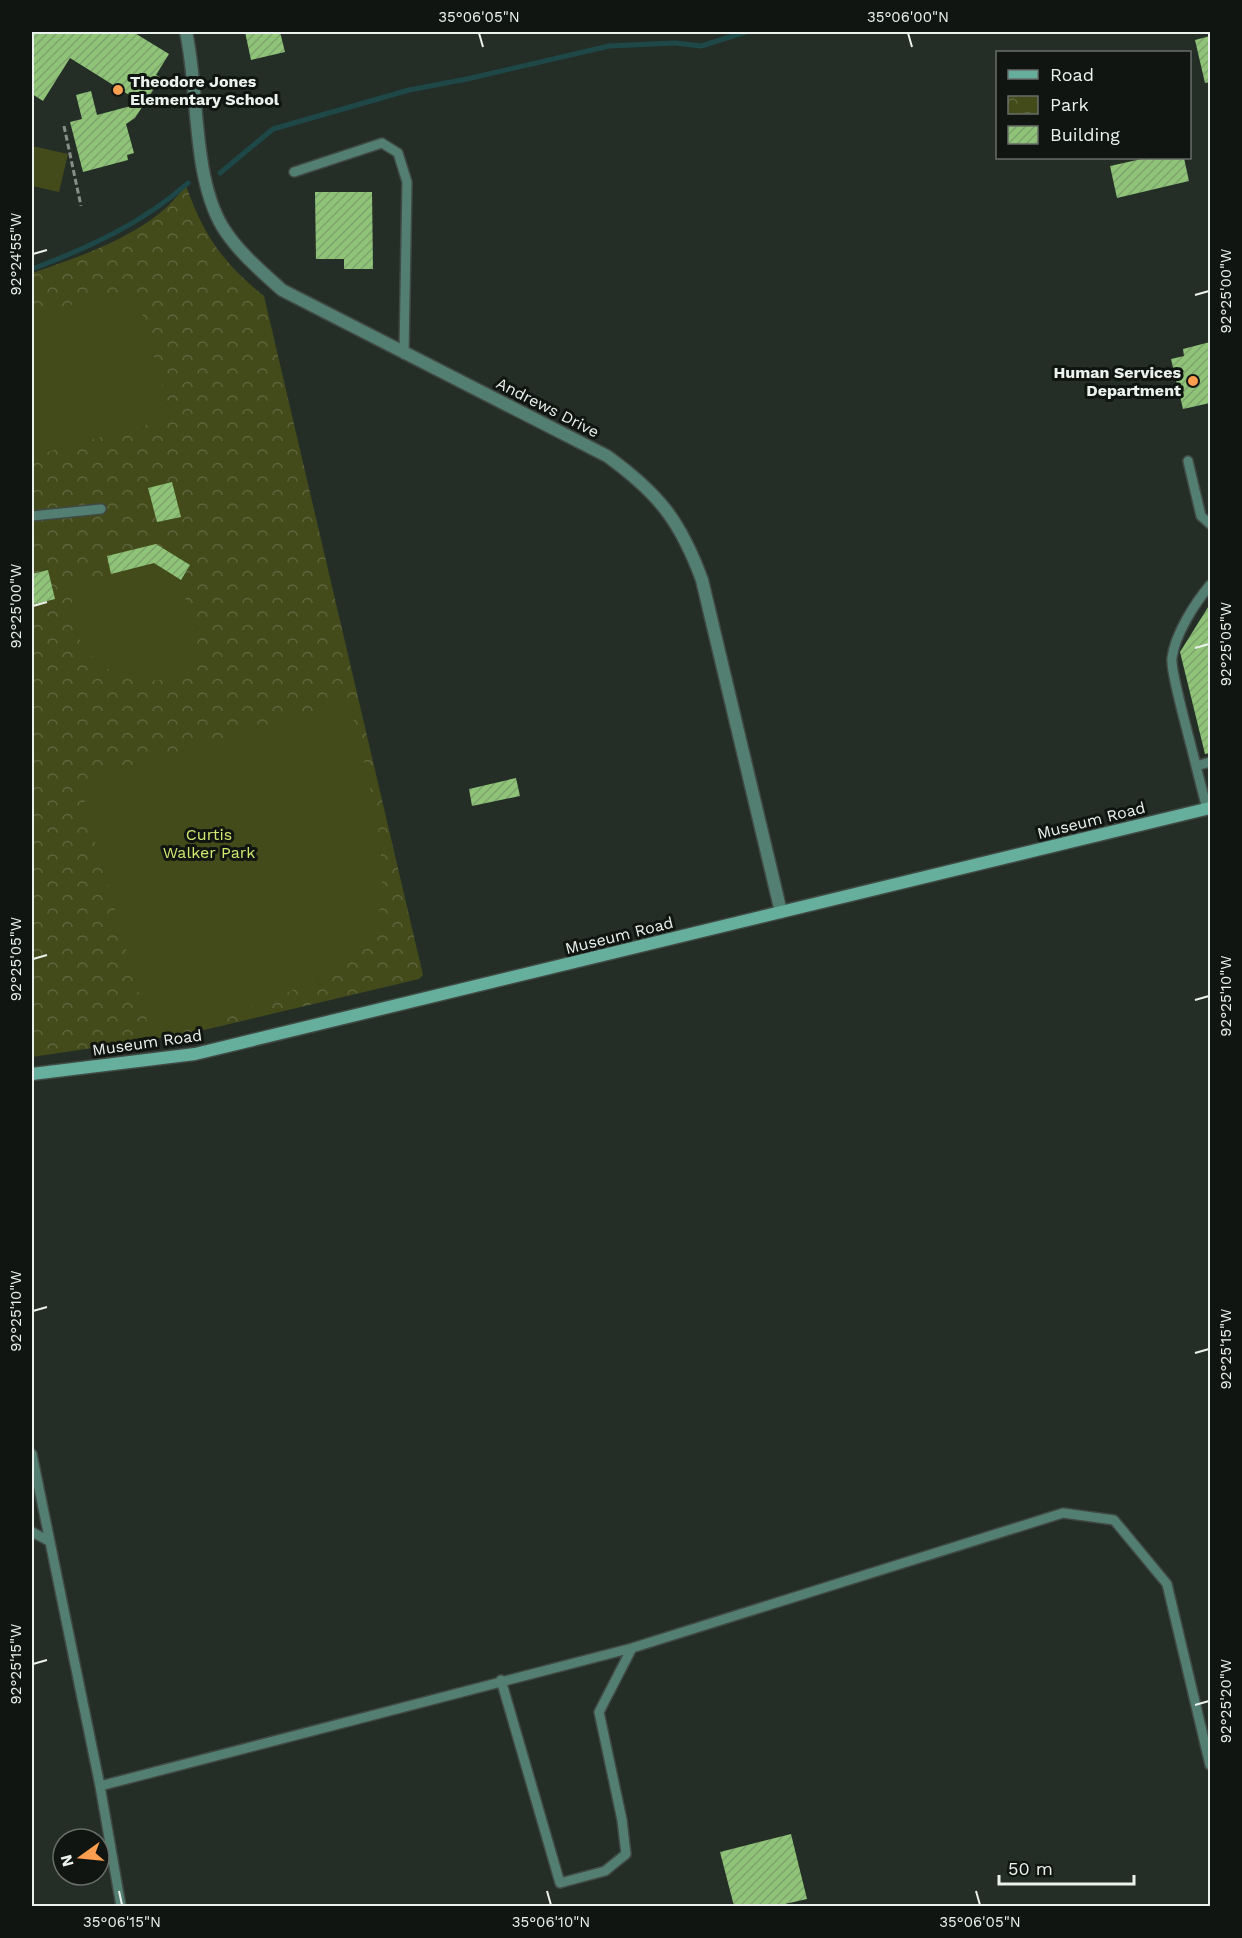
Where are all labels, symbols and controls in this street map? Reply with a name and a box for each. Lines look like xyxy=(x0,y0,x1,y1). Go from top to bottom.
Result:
text: 35°06'05"N xyxy=(438,8,520,26)
text: 35°06'00"N xyxy=(867,8,949,26)
legend xyxy=(996,51,1191,159)
text: Road xyxy=(1050,64,1094,85)
place label: Theodore Jones Elementary School xyxy=(130,72,280,109)
marker: Theodore Jones Elementary School xyxy=(111,83,125,97)
text: Park xyxy=(1050,94,1089,115)
text: Building xyxy=(1050,124,1120,145)
text: 92°24'55"W xyxy=(7,212,25,296)
text: 92°25'00"W xyxy=(1217,248,1235,334)
place label: Human Services Department xyxy=(1053,363,1181,400)
street label: Andrews Drive xyxy=(493,373,602,441)
marker: Human Services Department xyxy=(1186,374,1200,388)
text: 92°25'00"W xyxy=(7,563,25,649)
text: 92°25'05"W xyxy=(1217,602,1235,686)
street label: Museum Road xyxy=(1035,798,1147,843)
park label: Curtis Walker Park xyxy=(163,825,255,862)
street label: Museum Road xyxy=(563,913,675,958)
text: 92°25'05"W xyxy=(7,917,25,1001)
text: 92°25'10"W xyxy=(1217,955,1235,1037)
street label: Museum Road xyxy=(91,1025,203,1060)
text: 92°25'10"W xyxy=(7,1270,25,1352)
text: 92°25'15"W xyxy=(1217,1309,1235,1389)
text: 92°25'15"W xyxy=(7,1624,25,1704)
text: 92°25'20"W xyxy=(1217,1659,1235,1743)
north arrow xyxy=(51,1827,111,1887)
scale bar xyxy=(999,1848,1134,1886)
text: N xyxy=(56,1853,78,1869)
text: 50 m xyxy=(1008,1858,1053,1879)
text: 35°06'15"N xyxy=(83,1913,161,1931)
text: 35°06'10"N xyxy=(512,1913,590,1931)
text: 35°06'05"N xyxy=(939,1913,1021,1931)

